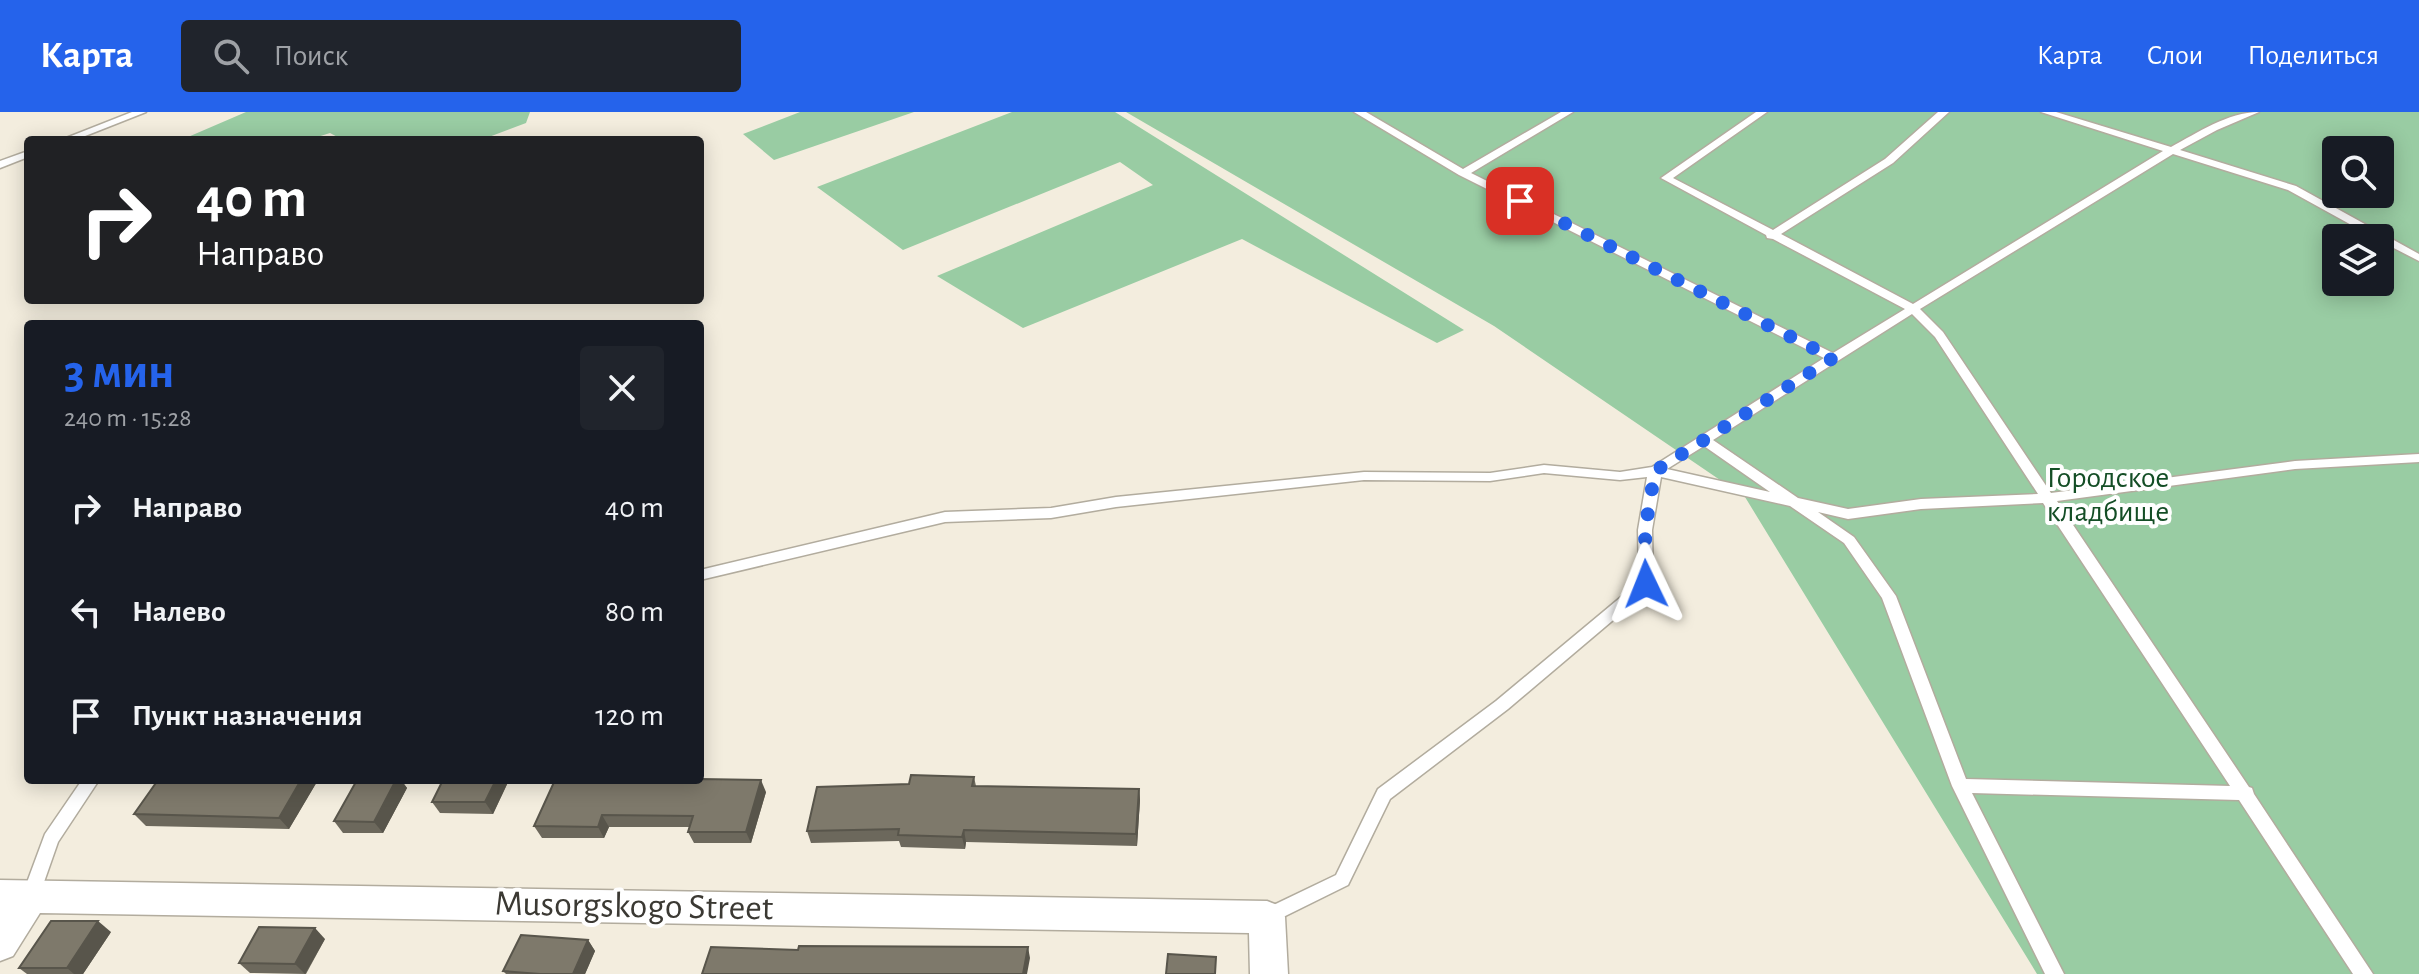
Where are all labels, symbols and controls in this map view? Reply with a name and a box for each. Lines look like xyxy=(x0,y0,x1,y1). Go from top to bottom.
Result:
search box xyxy=(181,20,741,92)
icon: search xyxy=(209,34,253,78)
text: Карта xyxy=(40,37,133,75)
text: Поиск xyxy=(273,41,348,71)
text: Карта xyxy=(2037,42,2103,70)
text: Слои xyxy=(2147,42,2203,70)
text: Поделиться xyxy=(2247,42,2379,70)
map controls xyxy=(2322,136,2394,296)
button: search xyxy=(2322,136,2394,208)
pin xyxy=(1486,167,1554,235)
icon: right xyxy=(64,168,168,272)
text: 40 m xyxy=(196,171,307,227)
icon: arrive xyxy=(1498,179,1542,223)
button: layers xyxy=(2322,224,2394,296)
text: Направо xyxy=(196,236,324,272)
button: close xyxy=(580,346,664,430)
text: 3 мин xyxy=(64,349,174,397)
text: 240 m · 15:28 xyxy=(64,405,192,431)
park label: Городское кладбище xyxy=(2047,463,2169,527)
icon: right xyxy=(64,486,108,530)
text: Направо xyxy=(132,493,242,523)
text: 40 m xyxy=(605,493,664,523)
position arrow xyxy=(1604,542,1688,626)
icon: left xyxy=(64,590,108,634)
text: Налево xyxy=(132,597,226,627)
text: 80 m xyxy=(605,597,664,627)
icon: arrive xyxy=(64,694,108,738)
text: Пункт назначения xyxy=(132,701,363,731)
text: 120 m xyxy=(595,701,664,731)
street label: Musorgskogo Street xyxy=(494,886,774,926)

